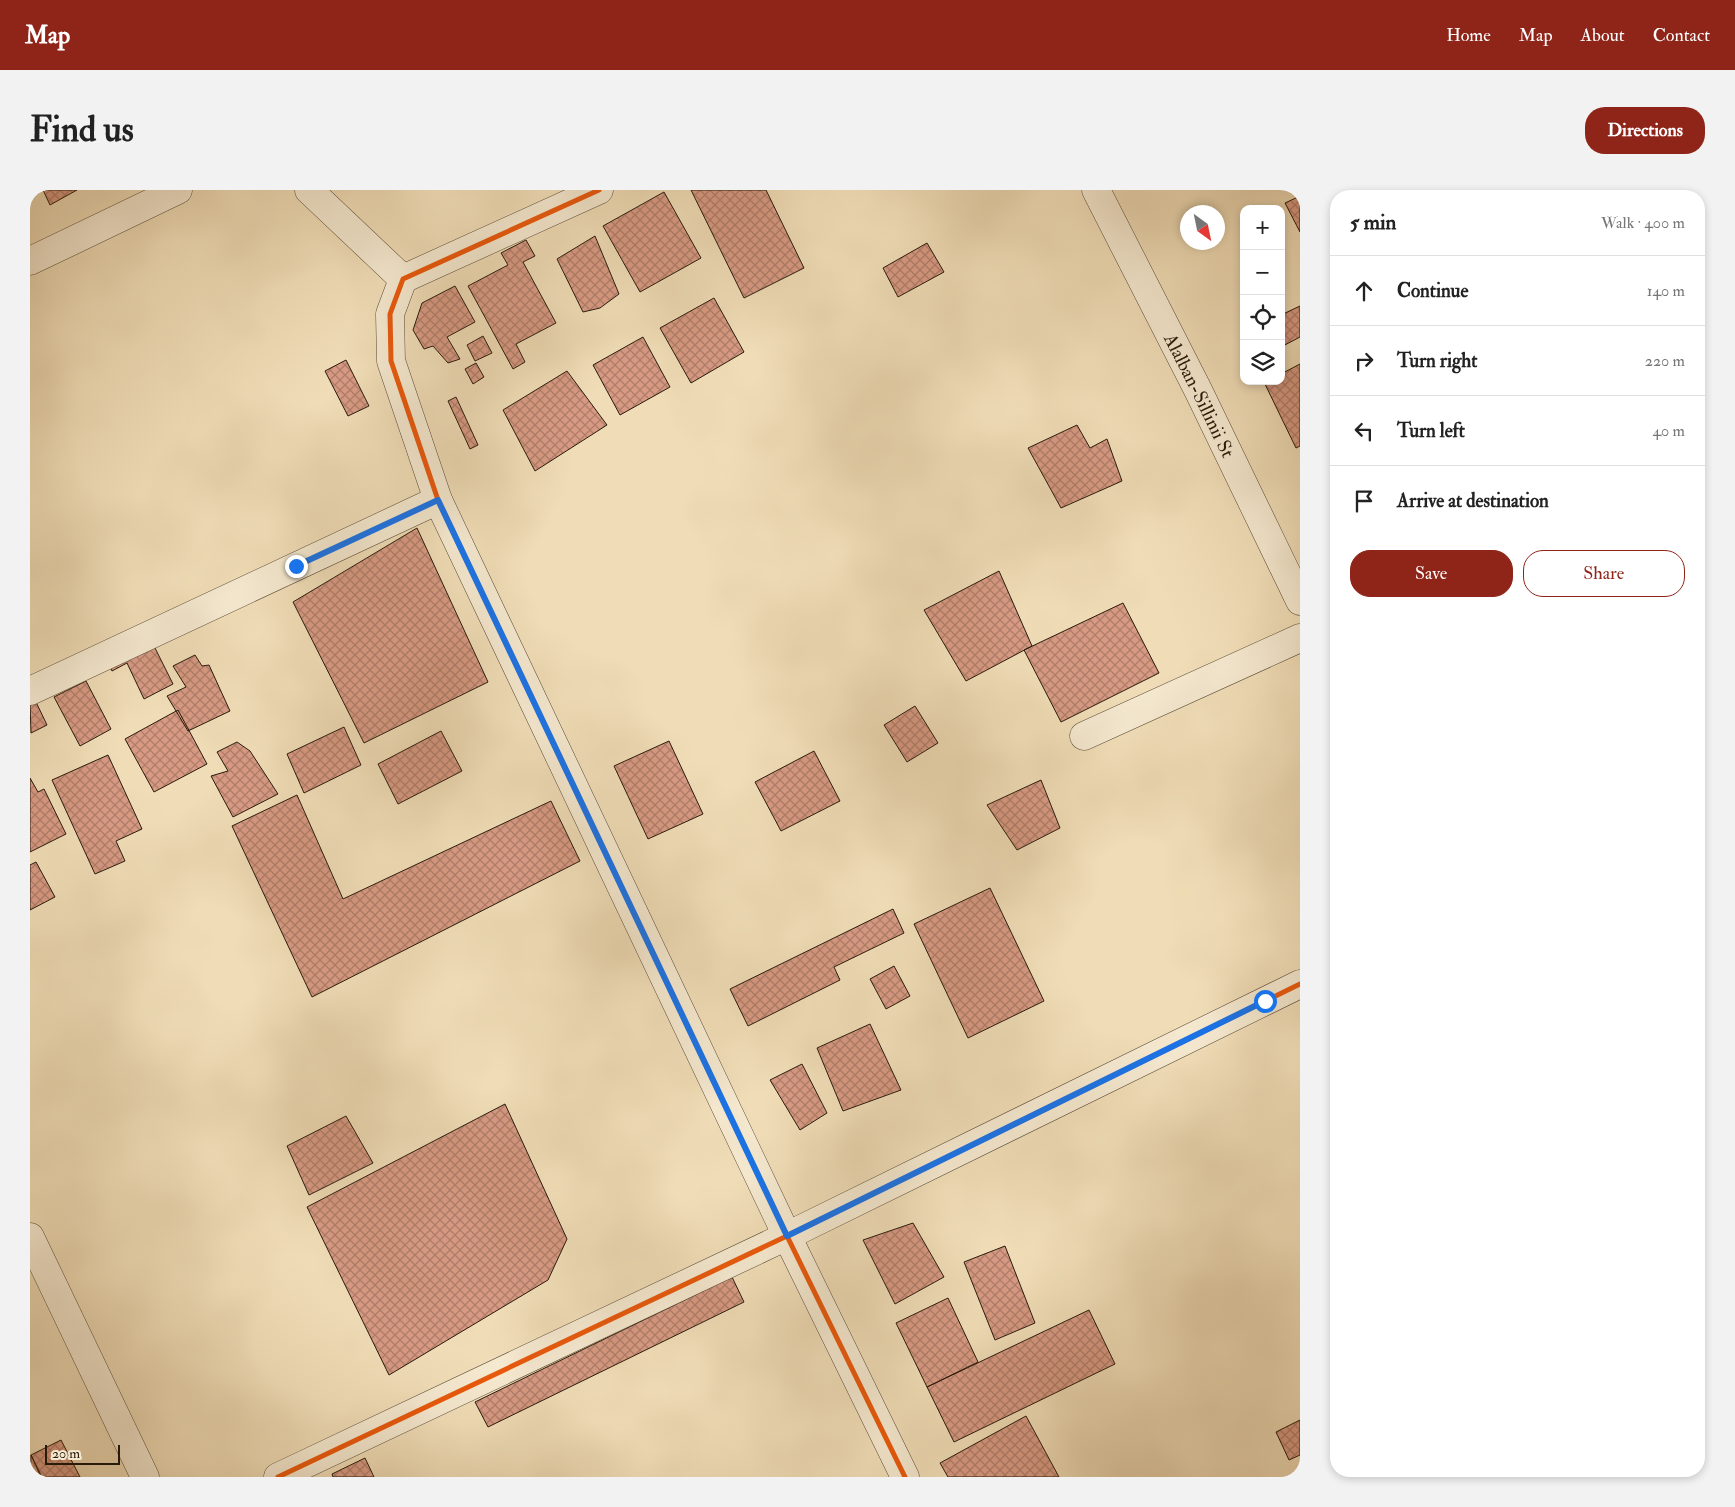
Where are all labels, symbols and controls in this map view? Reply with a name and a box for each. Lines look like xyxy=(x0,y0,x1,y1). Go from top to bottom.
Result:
text: Map xyxy=(25,20,70,51)
text: Home xyxy=(1446,24,1491,47)
text: Map xyxy=(1519,24,1553,47)
text: About xyxy=(1581,24,1625,47)
text: Contact xyxy=(1653,24,1710,47)
button: Directions xyxy=(1585,107,1705,154)
text: Find us xyxy=(30,108,134,152)
north arrow xyxy=(1180,205,1225,250)
map controls xyxy=(1240,205,1285,385)
button: + xyxy=(1240,205,1285,250)
text: 5 min xyxy=(1350,209,1396,236)
text: Walk · 400 m xyxy=(1601,213,1685,233)
button: − xyxy=(1240,250,1285,295)
icon: ahead xyxy=(1350,277,1378,305)
text: Continue xyxy=(1397,279,1468,303)
text: 140 m xyxy=(1647,281,1685,301)
button: locate xyxy=(1240,295,1285,340)
street label: Alalban-Sillinii St xyxy=(1158,329,1240,462)
button: layers xyxy=(1240,340,1285,385)
icon: right xyxy=(1350,347,1378,375)
text: Turn right xyxy=(1397,349,1477,373)
text: 220 m xyxy=(1645,351,1685,371)
icon: left xyxy=(1350,417,1378,445)
text: Turn left xyxy=(1397,419,1465,443)
text: 40 m xyxy=(1652,421,1685,441)
icon: arrive xyxy=(1350,487,1378,515)
text: Arrive at destination xyxy=(1397,489,1549,513)
button: Save xyxy=(1350,550,1513,597)
button: Share xyxy=(1523,550,1685,597)
route end xyxy=(285,555,308,578)
route start xyxy=(1254,990,1277,1013)
scale bar xyxy=(45,1442,120,1465)
text: 20 m xyxy=(52,1445,80,1462)

